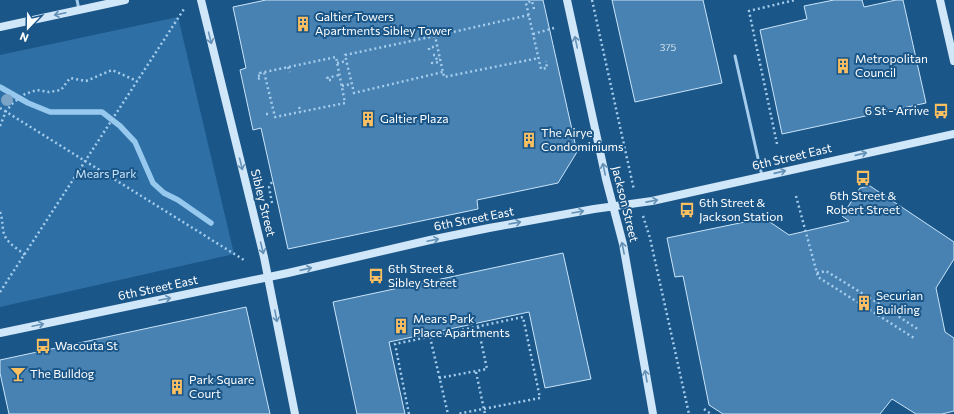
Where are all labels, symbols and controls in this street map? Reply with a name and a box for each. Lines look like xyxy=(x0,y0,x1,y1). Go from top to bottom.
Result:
north arrow xyxy=(8,8,48,48)
place label: Galtier Towers Apartments Sibley Tower xyxy=(315,9,452,37)
one-way arrow xyxy=(54,10,67,18)
building icon: Galtier Towers Apartments Sibley Tower xyxy=(294,15,312,33)
text: N xyxy=(18,30,30,45)
one-way arrow xyxy=(207,31,214,44)
one-way arrow xyxy=(572,36,580,49)
house number: 375 xyxy=(660,41,677,53)
place label: Metropolitan Council xyxy=(855,51,928,79)
building icon: Metropolitan Council xyxy=(834,57,852,75)
bus stop icon: 6 St - Arrive xyxy=(932,102,950,120)
place label: 6 St - Arrive xyxy=(865,103,929,117)
building icon: Galtier Plaza xyxy=(359,110,377,128)
place label: Galtier Plaza xyxy=(380,111,449,125)
place label: The Airye Condominiums xyxy=(541,125,624,153)
building icon: The Airye Condominiums xyxy=(520,131,538,149)
street label: 6th Street East xyxy=(751,140,833,172)
one-way arrow xyxy=(854,150,867,158)
one-way arrow xyxy=(238,157,246,170)
one-way arrow xyxy=(599,163,607,176)
street label: Jackson Street xyxy=(609,164,642,244)
park label: Mears Park xyxy=(75,166,137,180)
street label: Sibley Street xyxy=(249,168,279,238)
one-way arrow xyxy=(773,168,786,176)
bus stop icon: 6th Street & Robert Street xyxy=(854,169,872,187)
place label: 6th Street & Robert Street xyxy=(826,188,900,216)
place label: 6th Street & Jackson Station xyxy=(699,195,783,224)
one-way arrow xyxy=(646,197,659,205)
bus stop icon: 6th Street & Jackson Station xyxy=(678,201,696,219)
street label: 6th Street East xyxy=(433,203,515,233)
one-way arrow xyxy=(571,208,584,216)
one-way arrow xyxy=(508,219,521,227)
one-way arrow xyxy=(426,235,439,243)
one-way arrow xyxy=(259,241,266,254)
one-way arrow xyxy=(619,242,627,255)
place label: 6th Street & Sibley Street xyxy=(388,261,457,289)
one-way arrow xyxy=(299,265,312,272)
bus stop icon: 6th Street & Sibley Street xyxy=(367,267,385,285)
street label: 6th Street East xyxy=(117,272,199,302)
place label: Securian Building xyxy=(876,288,923,316)
one-way arrow xyxy=(159,294,172,302)
building icon: Securian Building xyxy=(855,294,873,312)
one-way arrow xyxy=(272,309,280,322)
place label: Mears Park Place Apartments xyxy=(413,311,510,339)
building icon: Mears Park Place Apartments xyxy=(392,317,410,335)
one-way arrow xyxy=(31,321,44,329)
bus stop icon: Wacouta St xyxy=(34,337,52,355)
place label: Wacouta St xyxy=(55,338,118,352)
bar icon: The Bulldog xyxy=(9,365,27,383)
place label: The Bulldog xyxy=(30,366,95,380)
one-way arrow xyxy=(642,370,650,383)
place label: Park Square Court xyxy=(189,372,254,400)
building icon: Park Square Court xyxy=(168,378,186,396)

